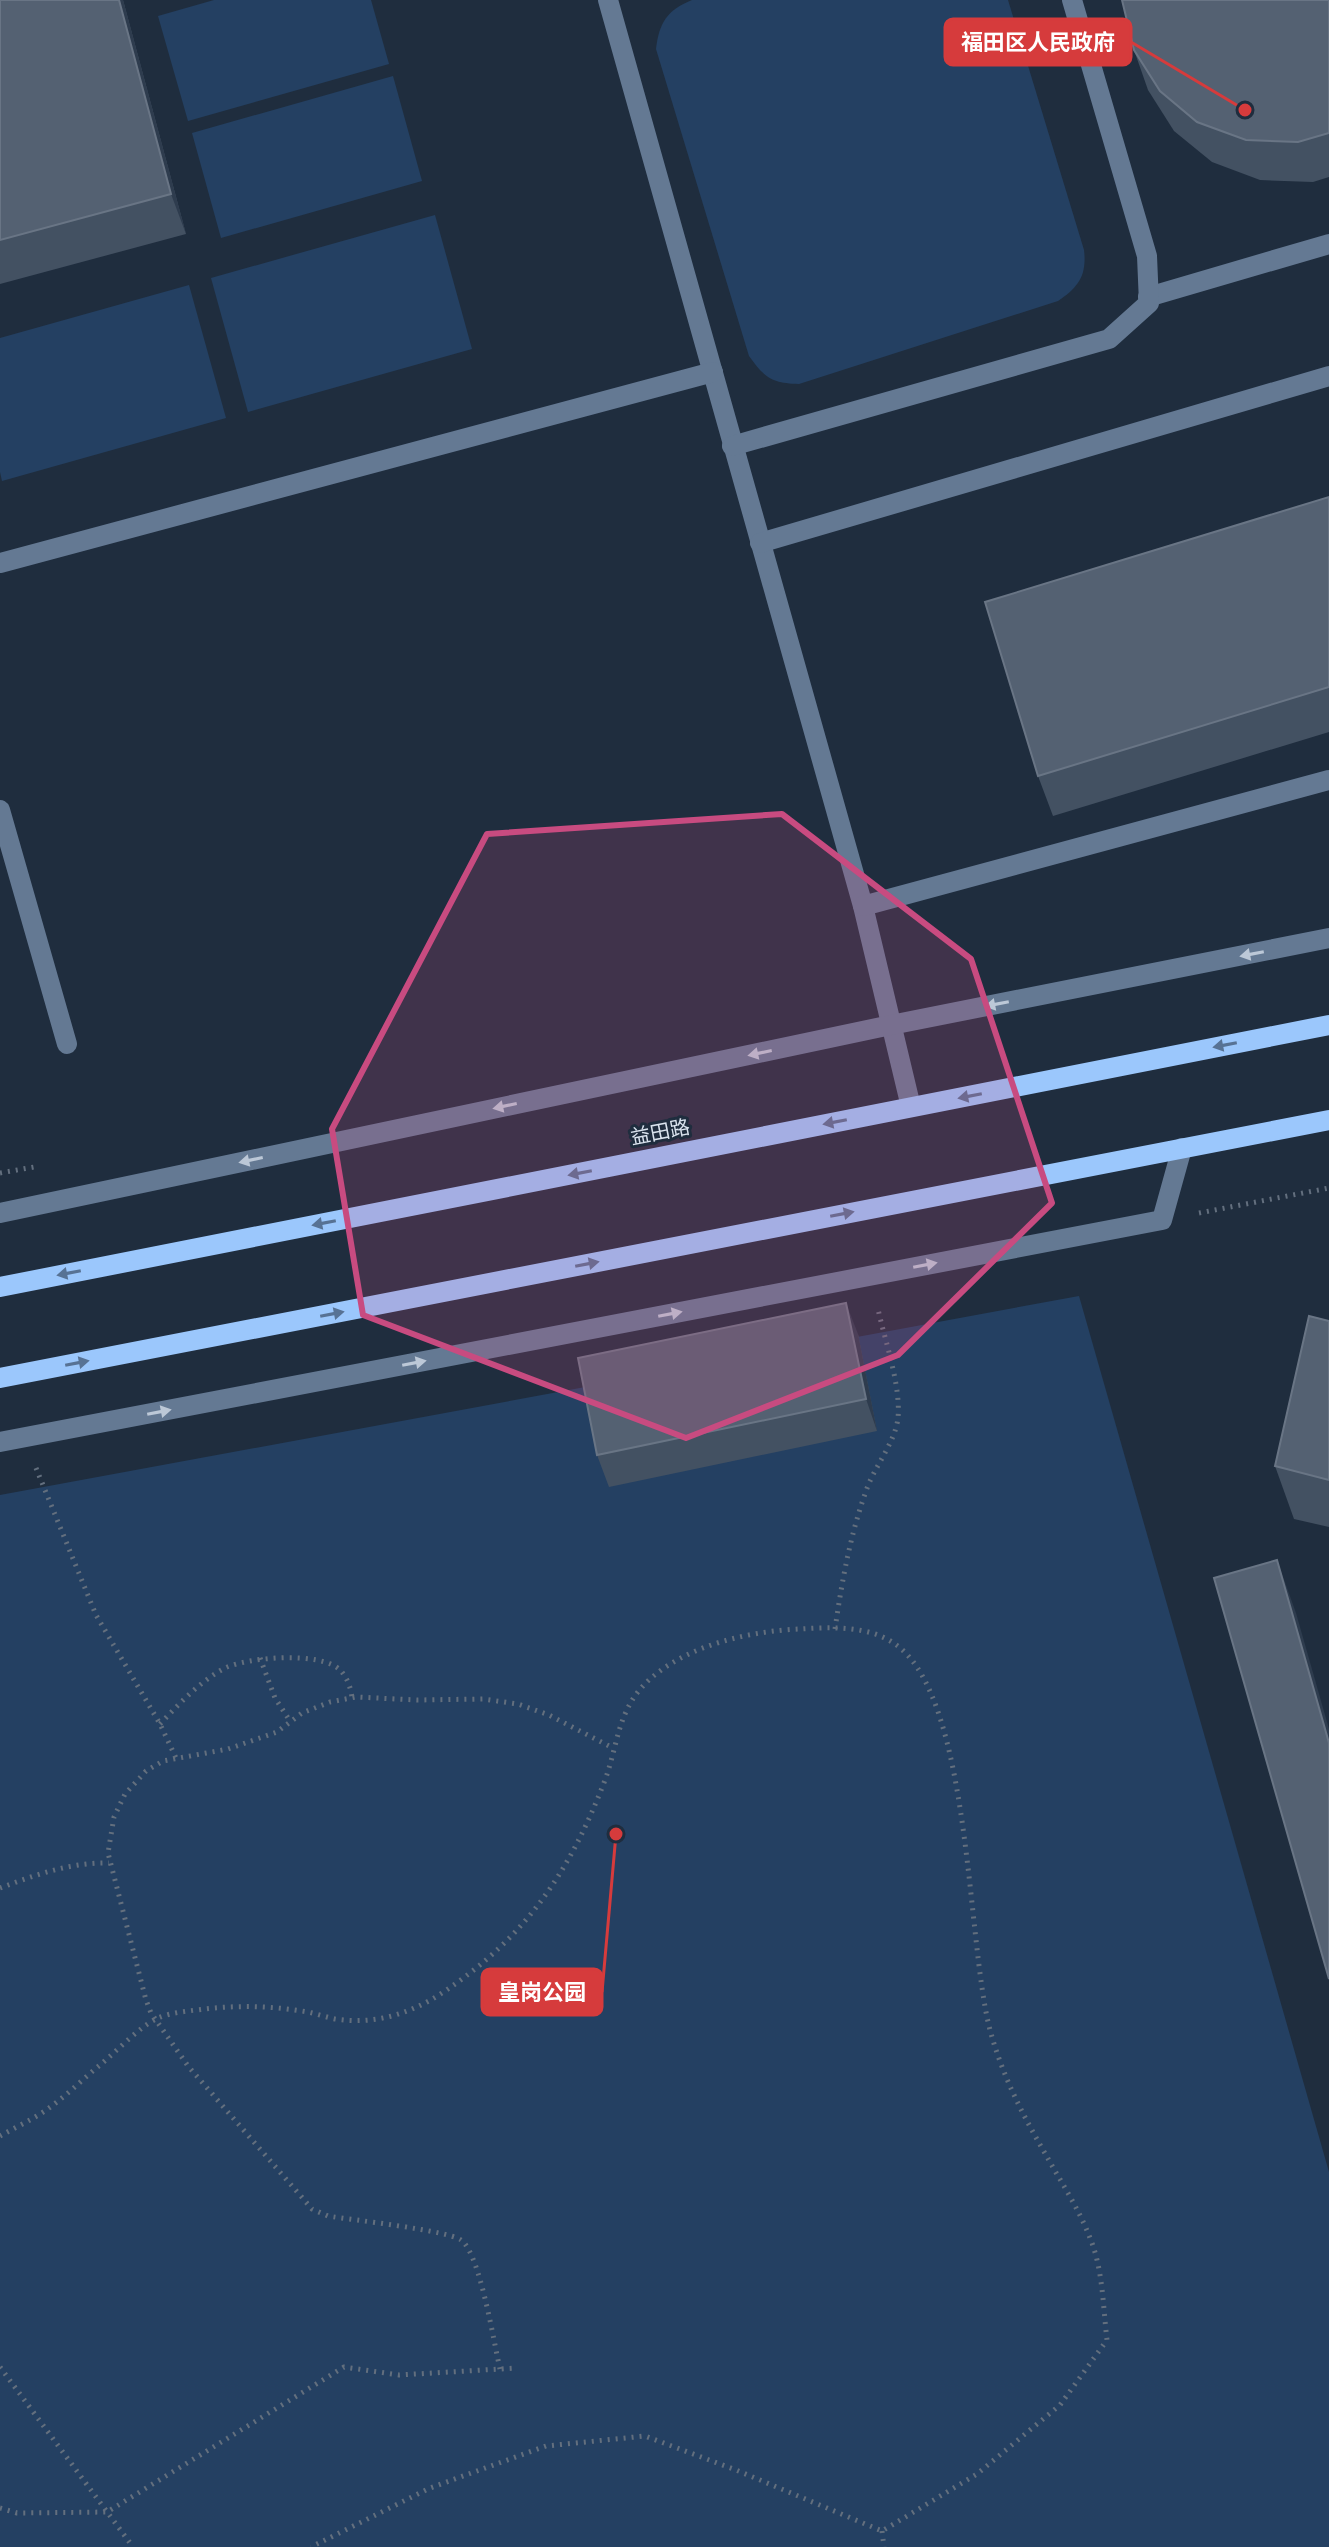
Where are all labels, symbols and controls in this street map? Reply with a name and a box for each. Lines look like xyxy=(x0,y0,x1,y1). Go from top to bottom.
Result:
callout: 福田区人民政府 xyxy=(945,19,1131,65)
text: 福田区人民政府 xyxy=(961,29,1115,56)
one-way arrow xyxy=(1240,948,1265,960)
one-way arrow xyxy=(985,998,1010,1010)
one-way arrow xyxy=(1212,1039,1237,1052)
one-way arrow xyxy=(747,1047,772,1059)
one-way arrow xyxy=(957,1090,982,1102)
one-way arrow xyxy=(493,1101,518,1113)
street label: 益田路 xyxy=(628,1114,692,1150)
one-way arrow xyxy=(822,1117,847,1129)
one-way arrow xyxy=(238,1154,263,1167)
one-way arrow xyxy=(567,1167,592,1179)
one-way arrow xyxy=(830,1208,855,1220)
one-way arrow xyxy=(312,1217,337,1230)
one-way arrow xyxy=(575,1257,600,1270)
one-way arrow xyxy=(913,1259,938,1271)
one-way arrow xyxy=(57,1268,82,1280)
one-way arrow xyxy=(320,1307,345,1319)
one-way arrow xyxy=(658,1308,683,1320)
one-way arrow xyxy=(64,1356,89,1369)
one-way arrow xyxy=(402,1356,427,1369)
one-way arrow xyxy=(147,1405,172,1417)
callout: 皇岗公园 xyxy=(482,1969,602,2015)
text: 皇岗公园 xyxy=(498,1979,586,2006)

